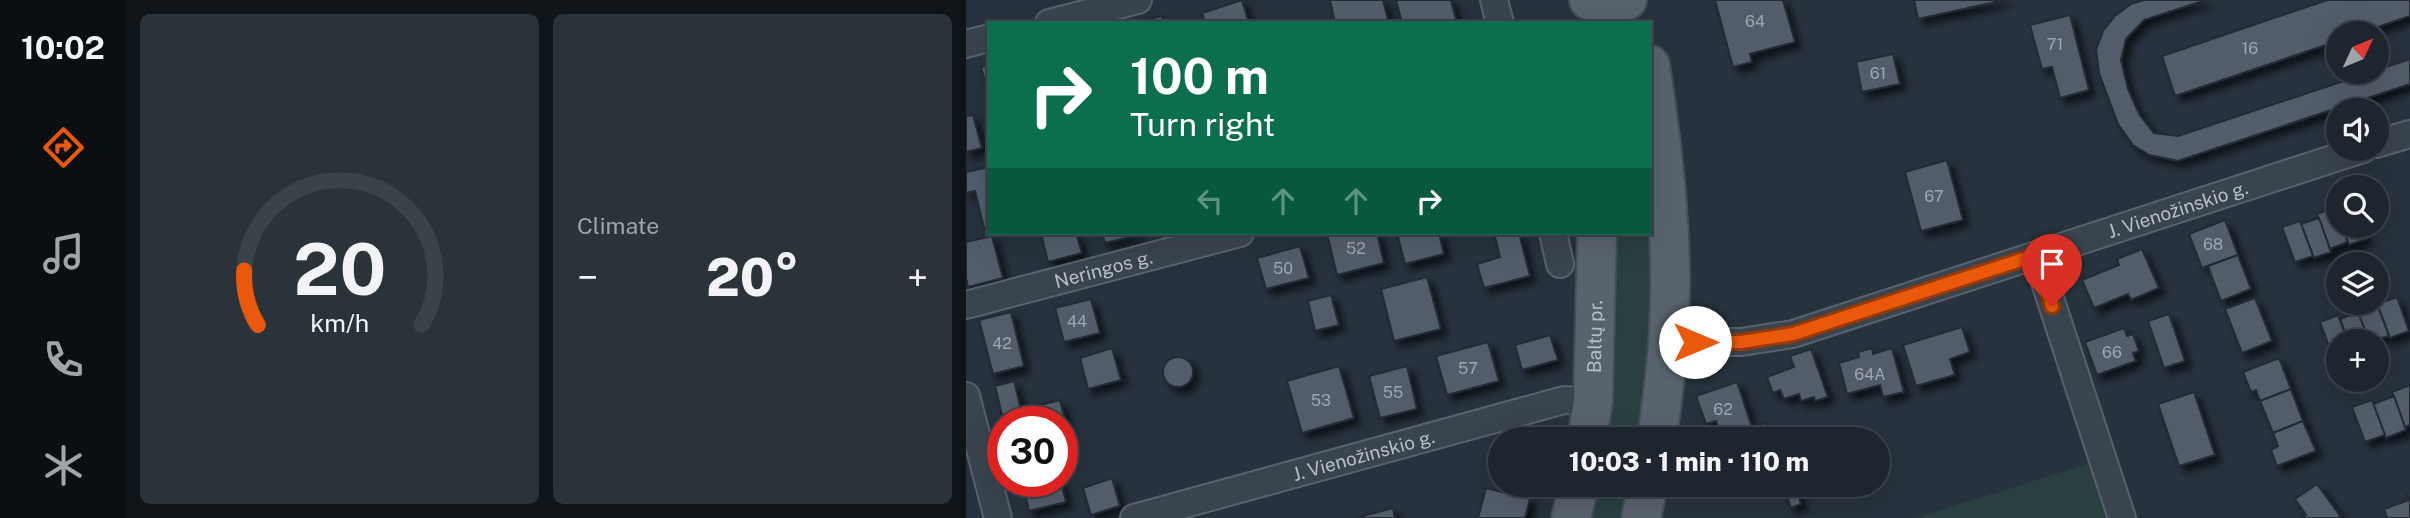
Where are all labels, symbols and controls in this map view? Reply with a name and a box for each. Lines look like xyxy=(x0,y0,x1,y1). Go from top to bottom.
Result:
house number: 64 xyxy=(1745,12,1765,31)
north arrow xyxy=(2326,21,2389,84)
map controls xyxy=(2326,21,2389,392)
text: 10:02 xyxy=(21,29,105,66)
house number: 71 xyxy=(2047,35,2063,54)
house number: 16 xyxy=(2242,39,2258,58)
text: 100 m xyxy=(1130,47,1269,105)
icon: right xyxy=(1015,49,1106,140)
house number: 61 xyxy=(1870,64,1886,83)
button: sound xyxy=(2326,98,2389,161)
text: Turn right xyxy=(1130,106,1275,143)
icon: directions xyxy=(39,123,88,172)
button: search xyxy=(2326,175,2389,238)
street label: J. Vienožinskio g. xyxy=(2105,176,2251,242)
icon: left xyxy=(1191,182,1229,220)
icon: ahead xyxy=(1264,182,1302,220)
icon: ahead xyxy=(1337,182,1375,220)
icon: right xyxy=(1410,182,1448,220)
house number: 67 xyxy=(1924,187,1944,206)
text: Climate xyxy=(577,212,659,239)
text: 20 xyxy=(293,226,386,311)
icon: music xyxy=(39,229,88,278)
pin xyxy=(2022,234,2082,306)
house number: 68 xyxy=(2203,235,2223,254)
house number: 52 xyxy=(1346,239,1366,258)
street label: Neringos g. xyxy=(1052,245,1155,292)
icon: arrive xyxy=(2033,245,2071,283)
text: 20° xyxy=(706,247,799,308)
button: layers xyxy=(2326,252,2389,315)
text: − xyxy=(577,255,598,300)
text: + xyxy=(907,255,928,300)
house number: 50 xyxy=(1273,259,1293,278)
street label: Baltų pr. xyxy=(1583,300,1606,373)
position arrow xyxy=(1658,305,1732,379)
text: km/h xyxy=(310,308,369,338)
house number: 44 xyxy=(1067,312,1087,331)
button: + xyxy=(2326,329,2389,392)
house number: 42 xyxy=(992,334,1012,353)
icon: phone xyxy=(39,335,88,384)
house number: 66 xyxy=(2102,343,2122,362)
house number: 57 xyxy=(1458,359,1478,378)
house number: 64A xyxy=(1854,365,1886,384)
house number: 55 xyxy=(1383,383,1403,402)
house number: 53 xyxy=(1311,391,1331,410)
house number: 62 xyxy=(1713,400,1733,419)
speed limit sign: 30 xyxy=(987,406,1078,497)
street label: J. Vienožinskio g. xyxy=(1290,425,1437,485)
icon: climate xyxy=(39,441,88,490)
text: 10:03 · 1 min · 110 m xyxy=(1569,446,1809,477)

